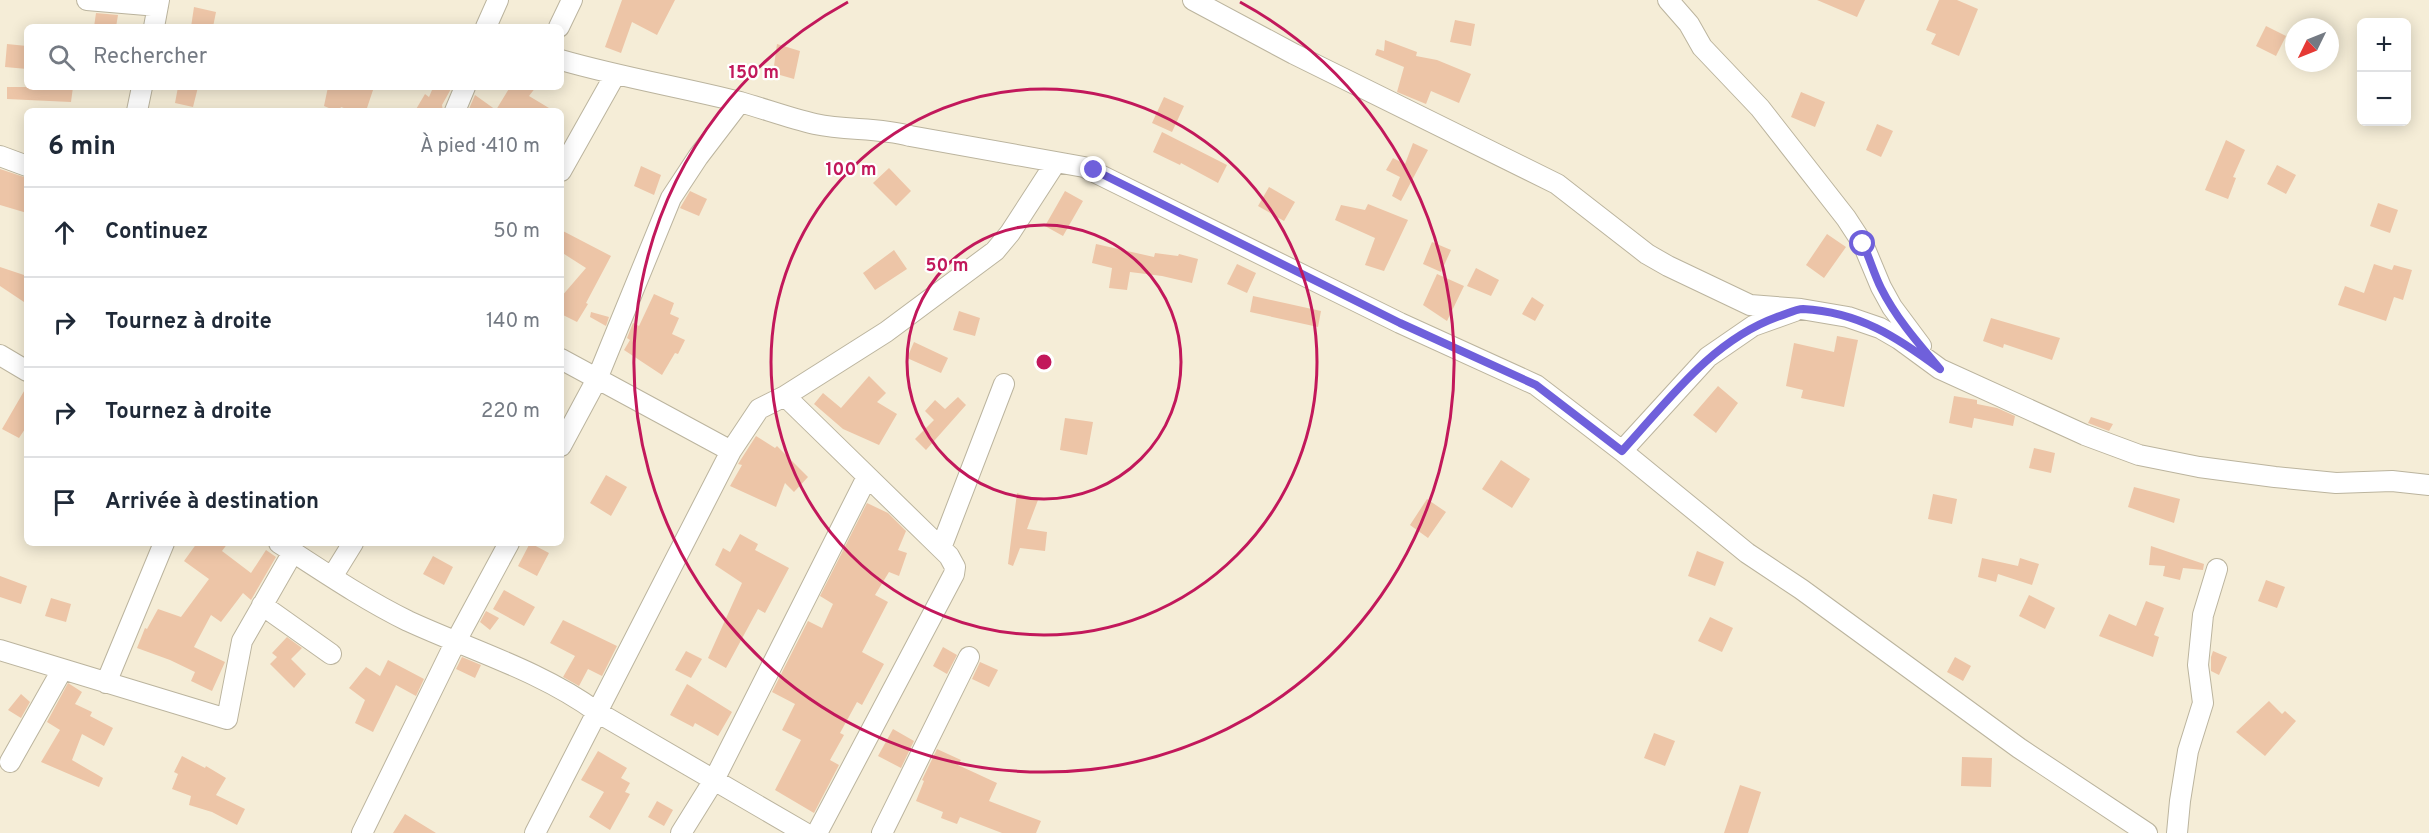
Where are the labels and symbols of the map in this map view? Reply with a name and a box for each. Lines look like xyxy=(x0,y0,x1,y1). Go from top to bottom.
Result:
north arrow xyxy=(2285,18,2339,72)
text: 150 m xyxy=(729,62,779,85)
route end xyxy=(1080,156,1106,182)
text: 100 m xyxy=(825,159,877,182)
route start xyxy=(1849,230,1875,256)
text: 50 m xyxy=(925,255,969,278)
centre of rings xyxy=(1034,352,1054,372)

